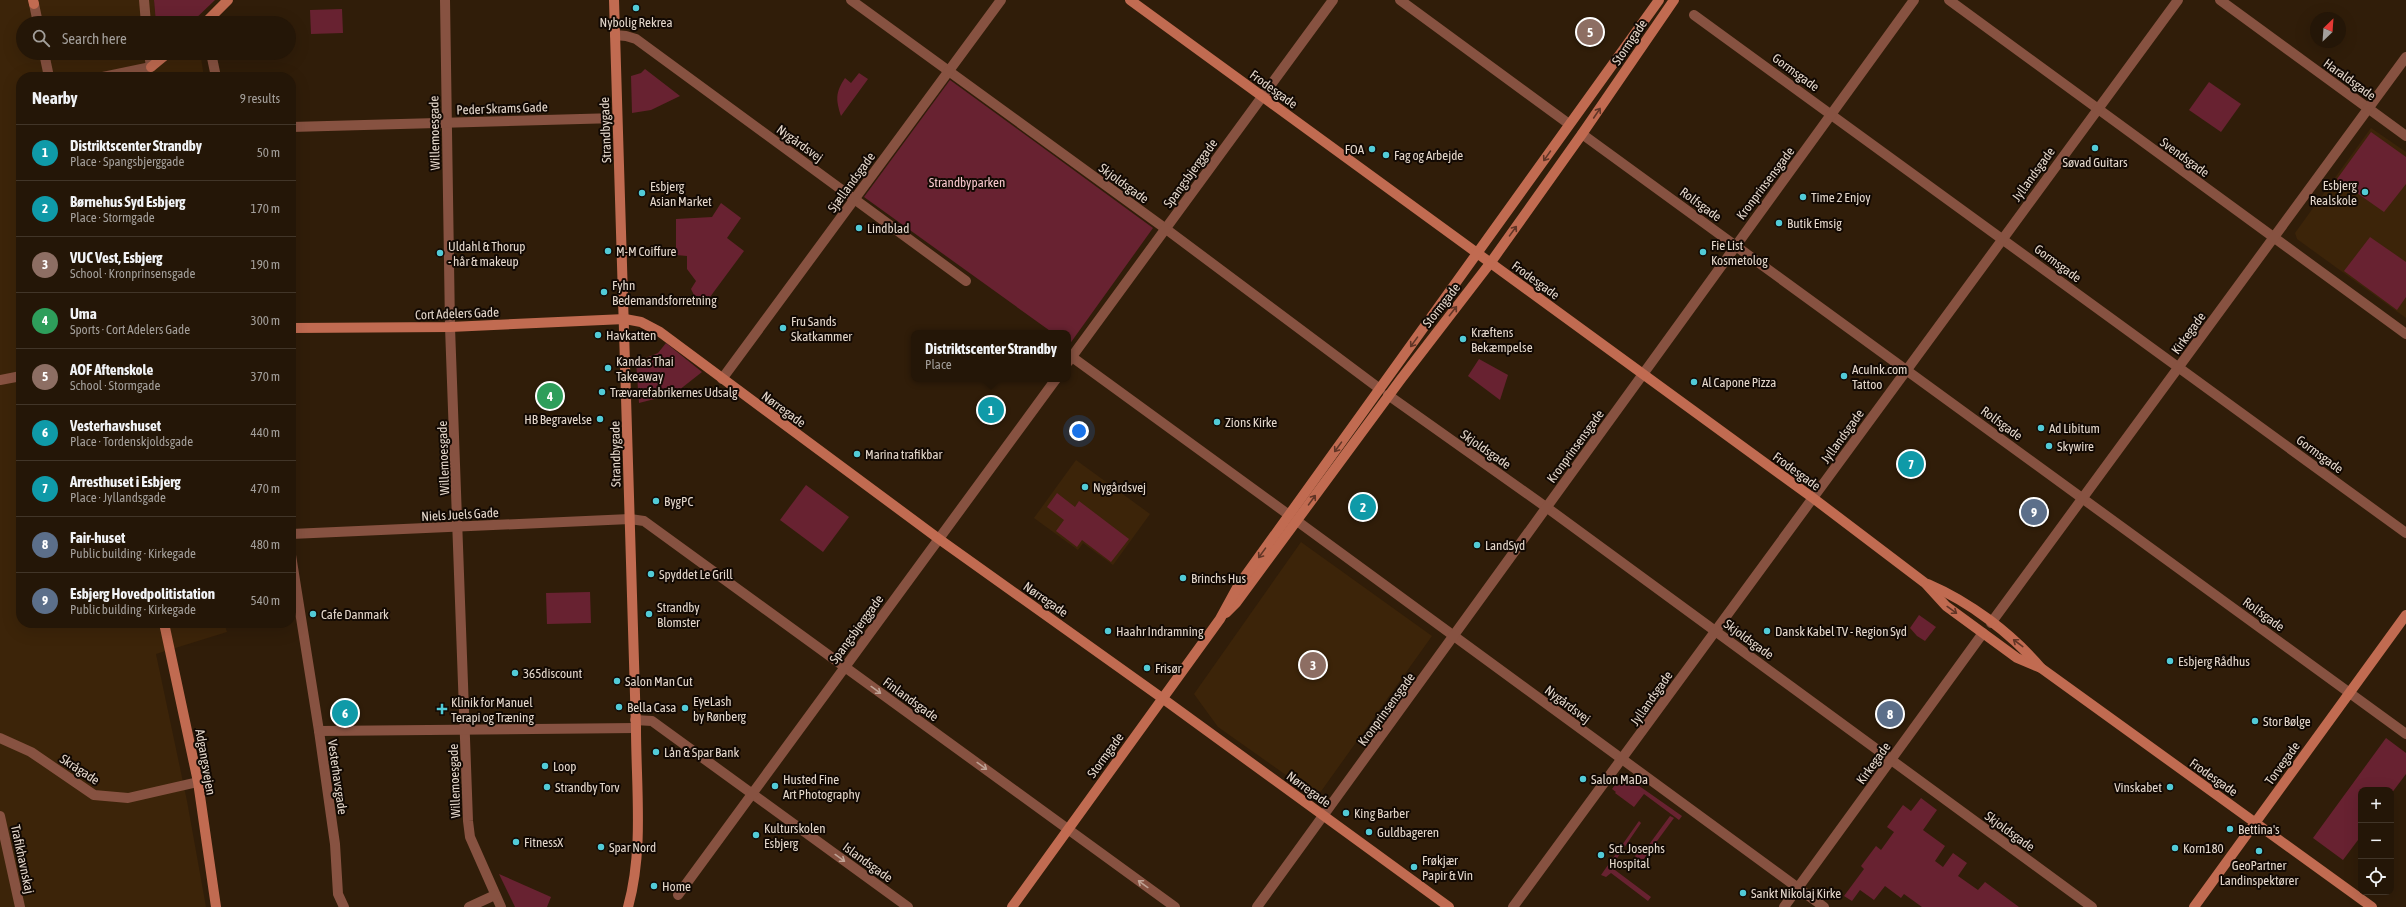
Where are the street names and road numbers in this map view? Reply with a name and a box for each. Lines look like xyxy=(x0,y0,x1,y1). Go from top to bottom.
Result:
street label: Stormgade xyxy=(1609,17,1650,68)
street label: Gormsgade xyxy=(1769,50,1822,94)
street label: Haraldsgade xyxy=(2321,55,2379,103)
street label: Frodesgade xyxy=(1247,67,1300,112)
street label: Willemoesgade xyxy=(426,96,443,170)
street label: Strandbygade xyxy=(597,97,614,163)
street label: Peder Skrams Gade xyxy=(456,99,548,118)
street label: Nygårdsvej xyxy=(774,122,826,165)
street label: Svendsgade xyxy=(2157,135,2212,180)
street label: Spangsbjerggade xyxy=(1160,136,1220,211)
street label: Kronprinsensgade xyxy=(1733,144,1798,222)
street label: Jyllandsgade xyxy=(2009,144,2058,204)
street label: Sjællandsgade xyxy=(825,149,878,215)
street label: Skjoldsgade xyxy=(1096,160,1152,207)
street label: Rolfsgade xyxy=(1677,184,1724,225)
street label: Gormsgade xyxy=(2031,241,2084,285)
street label: Frodesgade xyxy=(1509,258,1562,303)
street label: Stormgade xyxy=(1420,280,1463,330)
street label: Cort Adelers Gade xyxy=(415,305,499,322)
street label: Kirkegade xyxy=(2168,309,2209,357)
street label: Nørregade xyxy=(759,388,809,430)
street label: Rolfsgade xyxy=(1978,403,2025,444)
street label: Jyllandsgade xyxy=(1818,406,1867,466)
street label: Kronprinsensgade xyxy=(1544,407,1607,486)
street label: Willemoesgade xyxy=(435,420,452,495)
street label: Strandbygade xyxy=(607,421,624,487)
street label: Skjoldsgade xyxy=(1458,427,1514,472)
street label: Gormsgade xyxy=(2293,432,2346,476)
street label: Frodesgade xyxy=(1770,449,1823,494)
street label: Niels Juels Gade xyxy=(421,505,499,524)
street label: Nørregade xyxy=(1021,579,1071,620)
street label: Spangsbjerggade xyxy=(826,592,886,667)
street label: Rolfsgade xyxy=(2240,594,2287,635)
street label: Skjoldsgade xyxy=(1721,616,1777,663)
street label: Jyllandsgade xyxy=(1627,668,1676,728)
street label: Kronprinsensgade xyxy=(1355,670,1418,749)
street label: Finlandsgade xyxy=(880,674,941,724)
street label: Nygårdsvej xyxy=(1542,682,1593,726)
street label: Adgangsvejen xyxy=(192,728,219,796)
street label: Stormgade xyxy=(1084,730,1127,781)
street label: Vesterhavsgade xyxy=(325,739,350,816)
street label: Kirkegade xyxy=(1853,739,1894,787)
street label: Torvegade xyxy=(2262,739,2303,788)
street label: Willemoesgade xyxy=(446,743,463,818)
street label: Skrågade xyxy=(57,751,102,788)
street label: Frodesgade xyxy=(2187,755,2241,799)
street label: Nørregade xyxy=(1284,768,1334,810)
street label: Skjoldsgade xyxy=(1982,808,2038,855)
street label: Trafikhavnskaj xyxy=(8,823,37,895)
street label: Islandsgade xyxy=(840,839,896,886)

